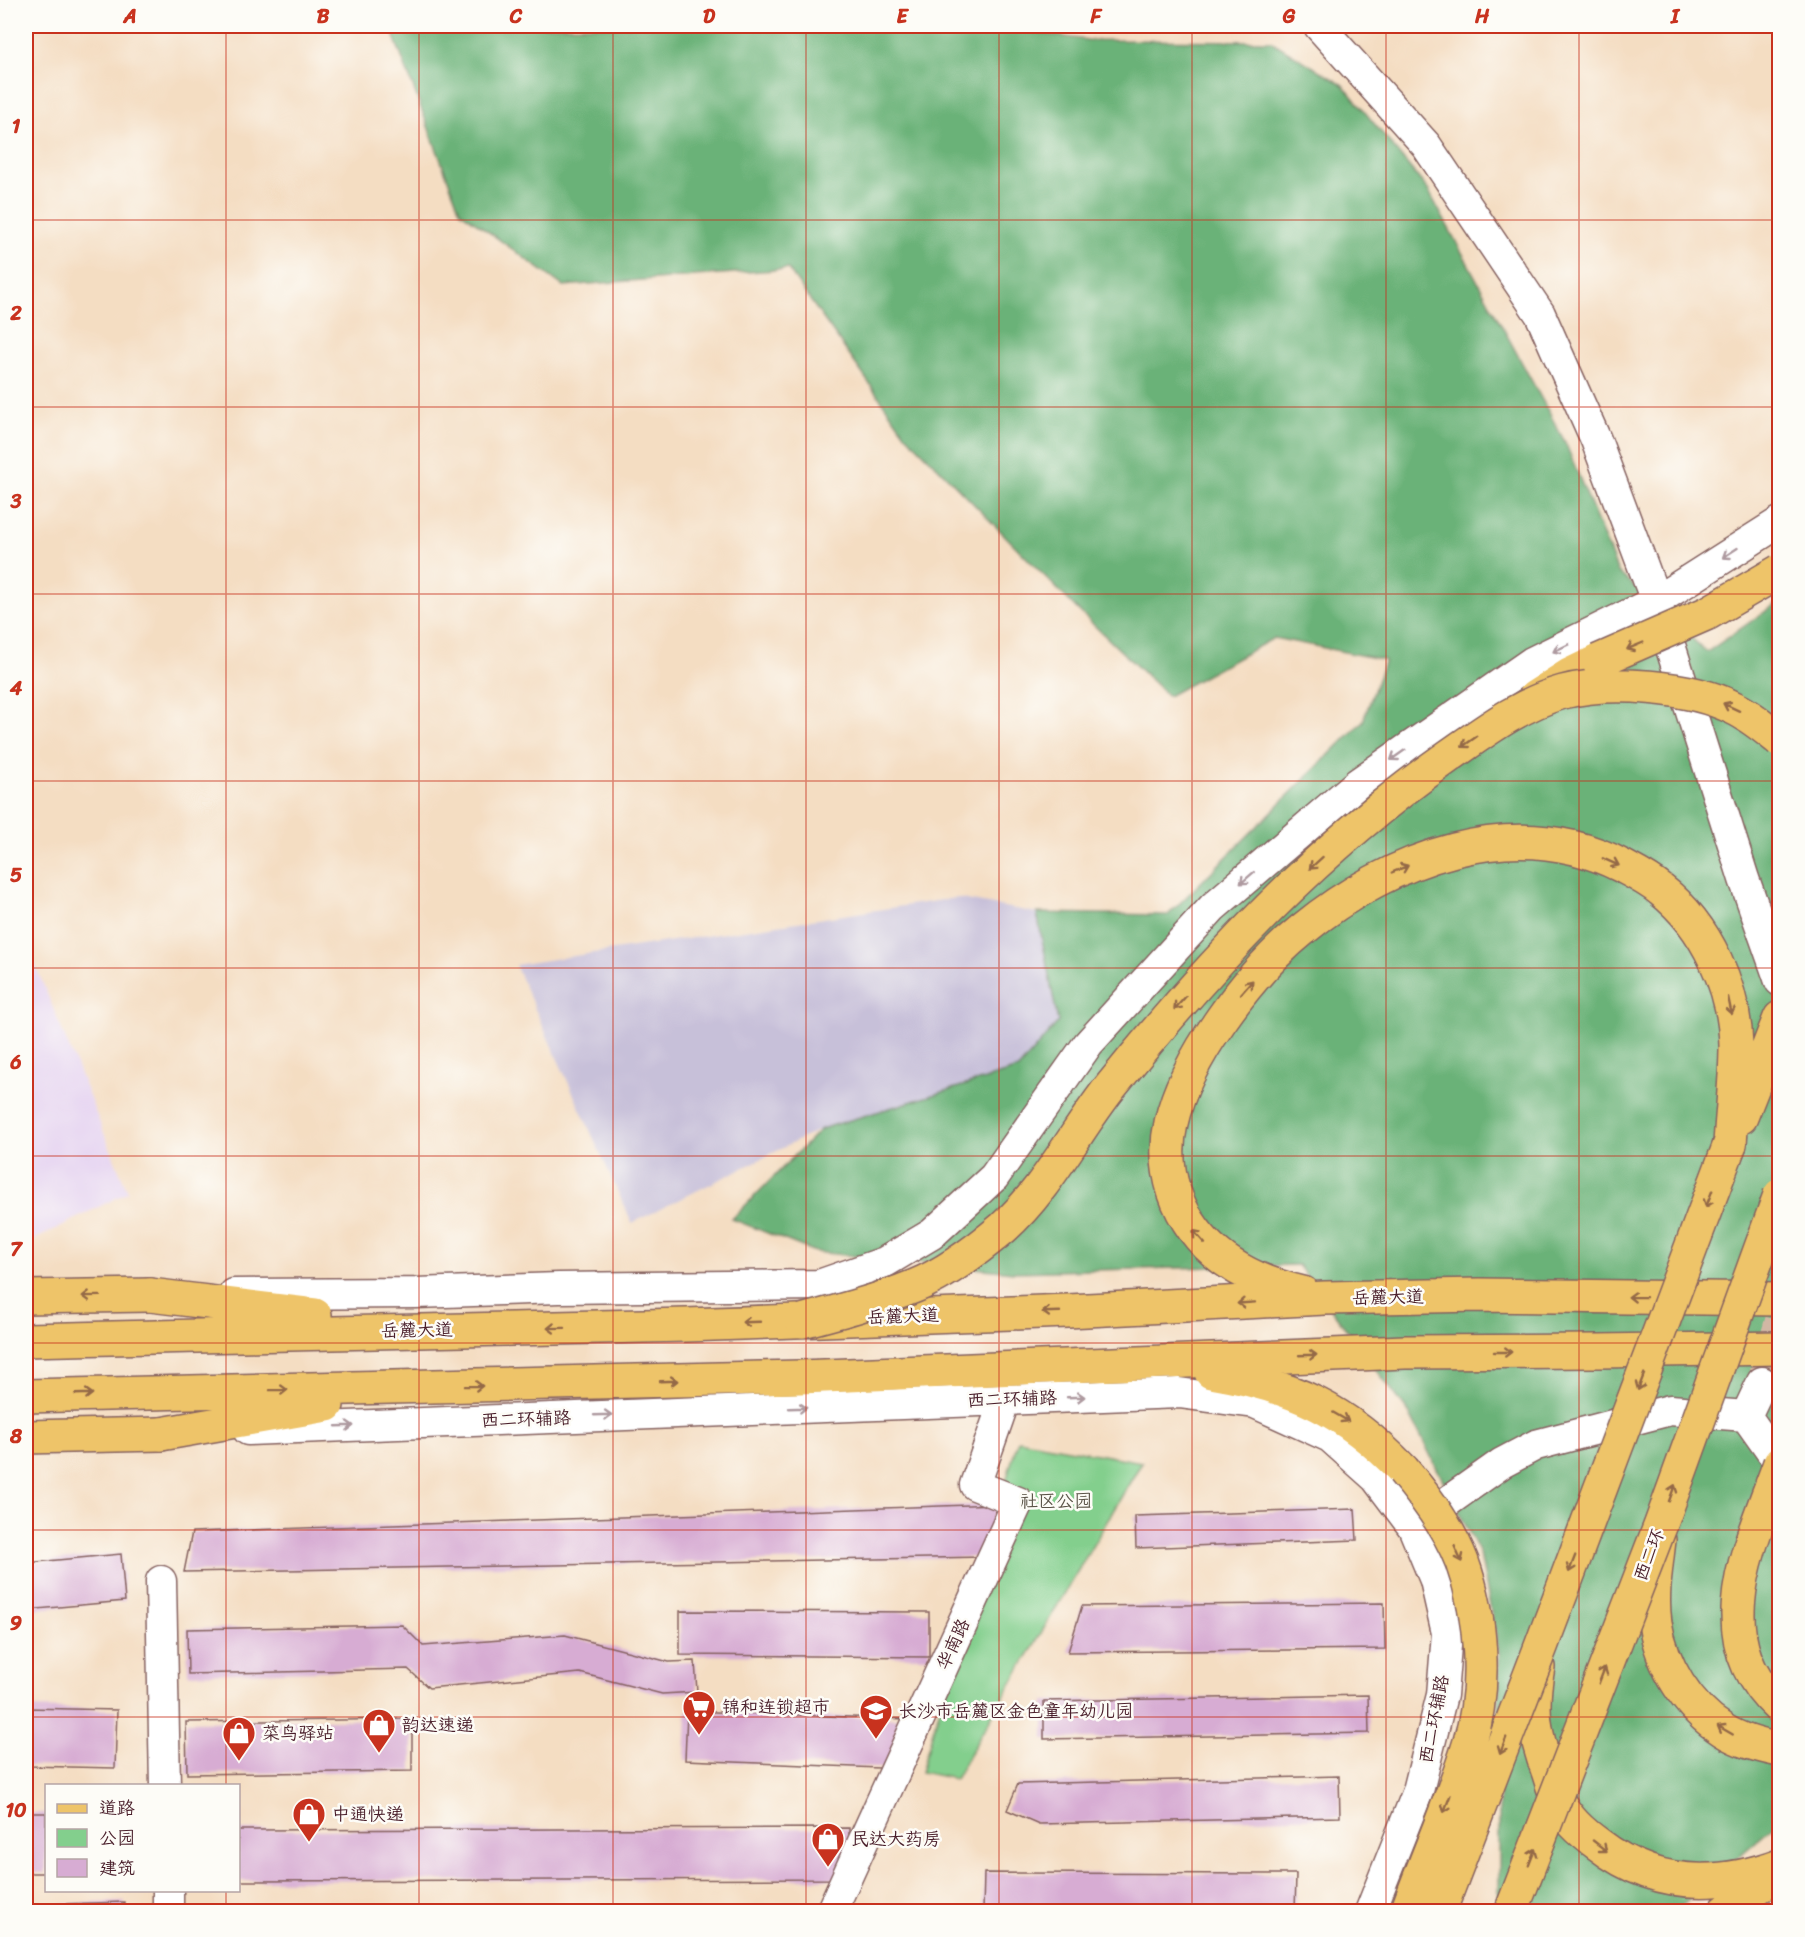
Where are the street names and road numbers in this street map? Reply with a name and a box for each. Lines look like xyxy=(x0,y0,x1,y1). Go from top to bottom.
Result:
street label: 岳麓大道 xyxy=(1352,1280,1424,1314)
street label: 岳麓大道 xyxy=(866,1299,940,1333)
street label: 岳麓大道 xyxy=(381,1313,453,1347)
street label: 西二环辅路 xyxy=(966,1381,1058,1417)
street label: 西二环辅路 xyxy=(480,1401,572,1437)
street label: 西二环 xyxy=(1624,1524,1674,1586)
street label: 华南路 xyxy=(927,1613,979,1675)
street label: 西二环辅路 xyxy=(1410,1672,1458,1766)

